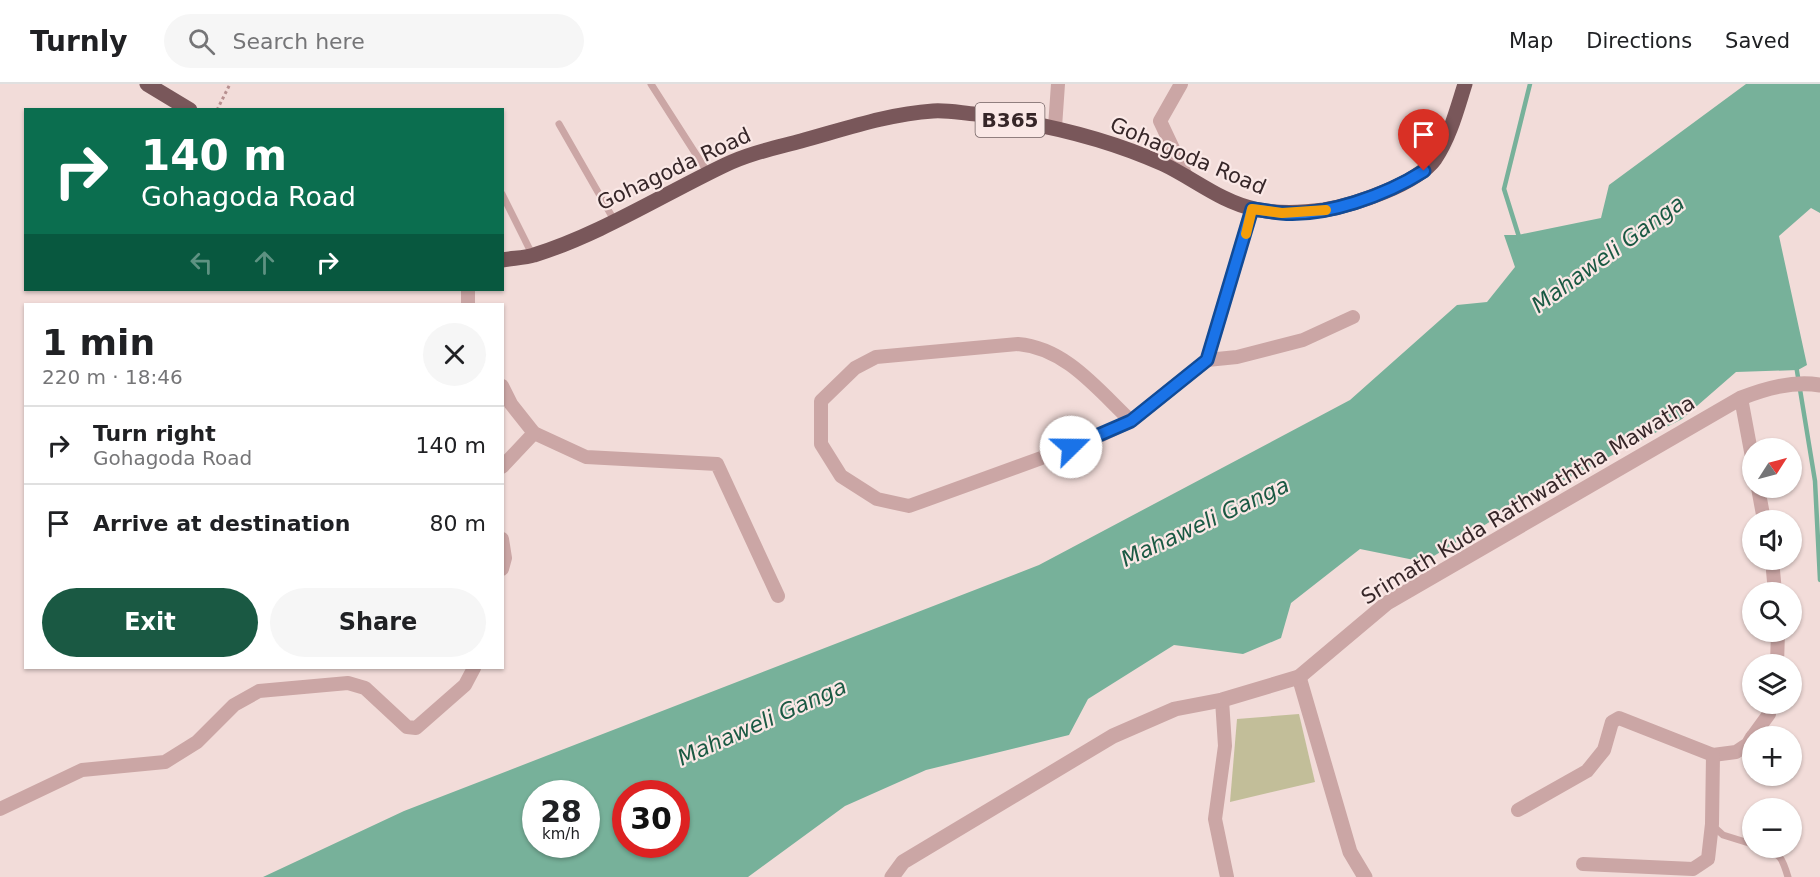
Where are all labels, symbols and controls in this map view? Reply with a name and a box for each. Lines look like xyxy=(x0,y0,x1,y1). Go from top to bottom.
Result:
search box xyxy=(164,14,584,68)
text: Turnly xyxy=(30,25,128,58)
icon: search xyxy=(185,25,218,58)
text: Search here xyxy=(233,29,365,54)
text: Map xyxy=(1509,29,1553,53)
text: Directions xyxy=(1586,29,1692,53)
text: Saved xyxy=(1725,29,1790,53)
road number: B365 xyxy=(976,103,1044,137)
pin xyxy=(1398,109,1449,171)
street label: Gohagoda Road xyxy=(1106,112,1270,200)
icon: arrive xyxy=(1407,118,1440,151)
street label: Gohagoda Road xyxy=(593,123,755,215)
text: 140 m xyxy=(141,131,287,180)
icon: right xyxy=(42,132,120,210)
text: Gohagoda Road xyxy=(141,181,356,212)
water label: Mahaweli Ganga xyxy=(1527,190,1689,318)
icon: left xyxy=(185,246,218,279)
icon: ahead xyxy=(248,246,281,279)
icon: right xyxy=(311,246,344,279)
text: 1 min xyxy=(42,322,155,363)
button: close xyxy=(423,323,486,386)
text: 220 m · 18:46 xyxy=(42,365,183,389)
street label: Srimath Kuda Rathwaththa Mawatha xyxy=(1357,391,1699,609)
position arrow xyxy=(1039,415,1103,479)
text: Turn right xyxy=(93,421,216,446)
icon: right xyxy=(42,429,75,462)
text: 140 m xyxy=(416,433,486,458)
north arrow xyxy=(1742,438,1802,498)
map controls xyxy=(1742,438,1802,858)
text: Gohagoda Road xyxy=(93,446,252,470)
water label: Mahaweli Ganga xyxy=(1117,472,1293,572)
icon: arrive xyxy=(42,507,75,540)
button: sound xyxy=(1742,510,1802,570)
text: Arrive at destination xyxy=(93,511,350,536)
text: 80 m xyxy=(430,511,486,536)
button: search xyxy=(1742,582,1802,642)
button: Exit xyxy=(42,588,258,657)
button: Share xyxy=(270,588,486,657)
button: layers xyxy=(1742,654,1802,714)
water label: Mahaweli Ganga xyxy=(674,673,850,771)
button: + xyxy=(1742,726,1802,786)
speed limit sign: 30 xyxy=(612,780,690,858)
text: 28 xyxy=(540,794,582,829)
button: − xyxy=(1742,798,1802,858)
text: km/h xyxy=(542,825,580,843)

